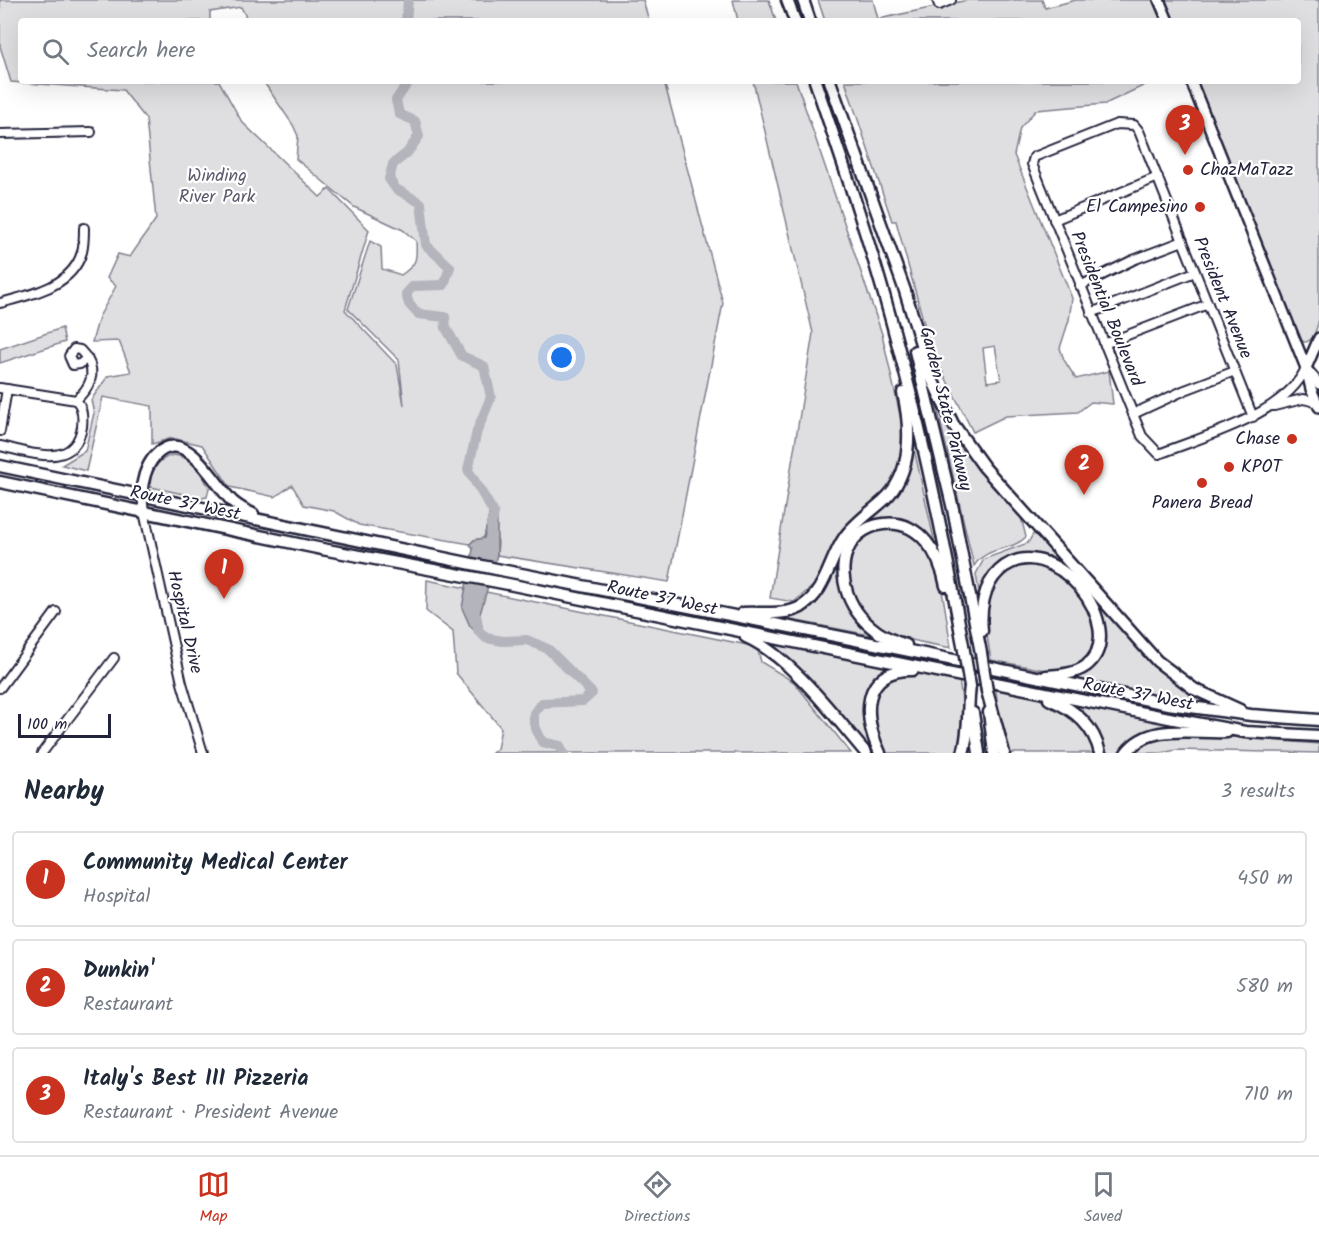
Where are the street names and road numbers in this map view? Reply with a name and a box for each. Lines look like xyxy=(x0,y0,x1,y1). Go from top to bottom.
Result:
street label: Presidential Boulevard xyxy=(1062,227,1151,392)
street label: President Avenue xyxy=(1184,232,1260,364)
street label: Garden State Parkway xyxy=(911,324,980,495)
street label: Route 37 West xyxy=(127,478,244,530)
street label: Hospital Drive xyxy=(158,567,210,677)
street label: Route 37 West xyxy=(604,573,721,625)
street label: Route 37 West xyxy=(1080,670,1197,720)

